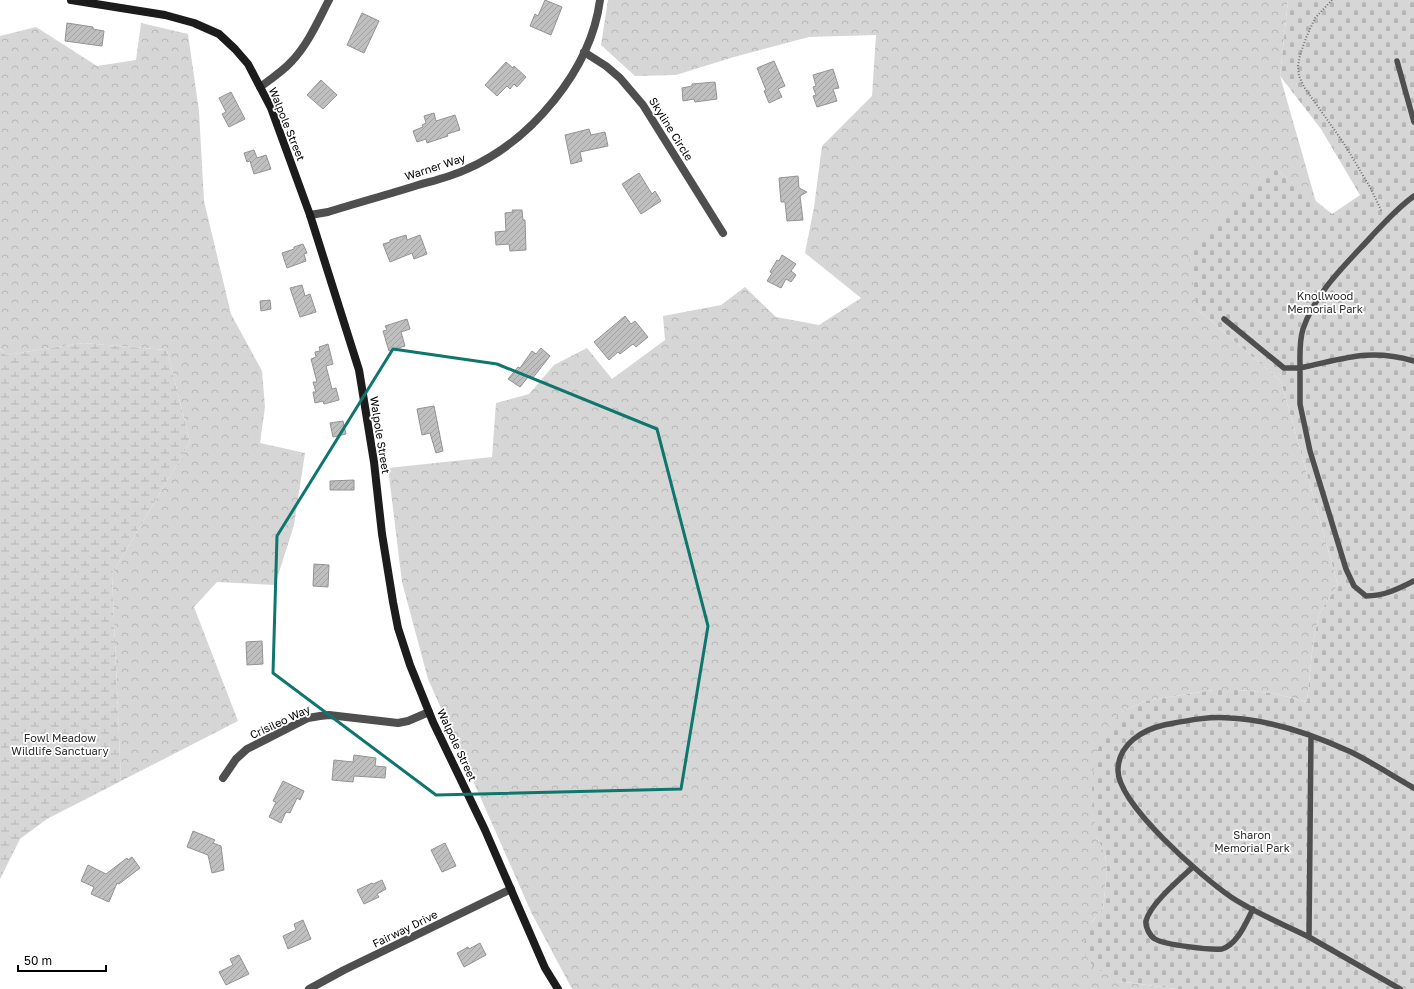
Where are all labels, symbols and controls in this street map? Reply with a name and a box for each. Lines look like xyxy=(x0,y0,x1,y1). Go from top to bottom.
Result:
street label: Walpole Street xyxy=(267,85,308,163)
street label: Skyline Circle xyxy=(647,95,696,163)
street label: Warner Way xyxy=(403,151,467,182)
park label: Knollwood Memorial Park xyxy=(1287,289,1363,315)
street label: Walpole Street xyxy=(368,395,393,475)
street label: Crisileo Way xyxy=(248,702,312,741)
street label: Walpole Street xyxy=(435,707,480,783)
park label: Fowl Meadow Wildlife Sanctuary xyxy=(11,731,109,757)
park label: Sharon Memorial Park xyxy=(1214,828,1290,854)
street label: Fairway Drive xyxy=(370,907,439,950)
scale bar xyxy=(18,947,106,973)
text: 50 m xyxy=(24,953,52,968)

